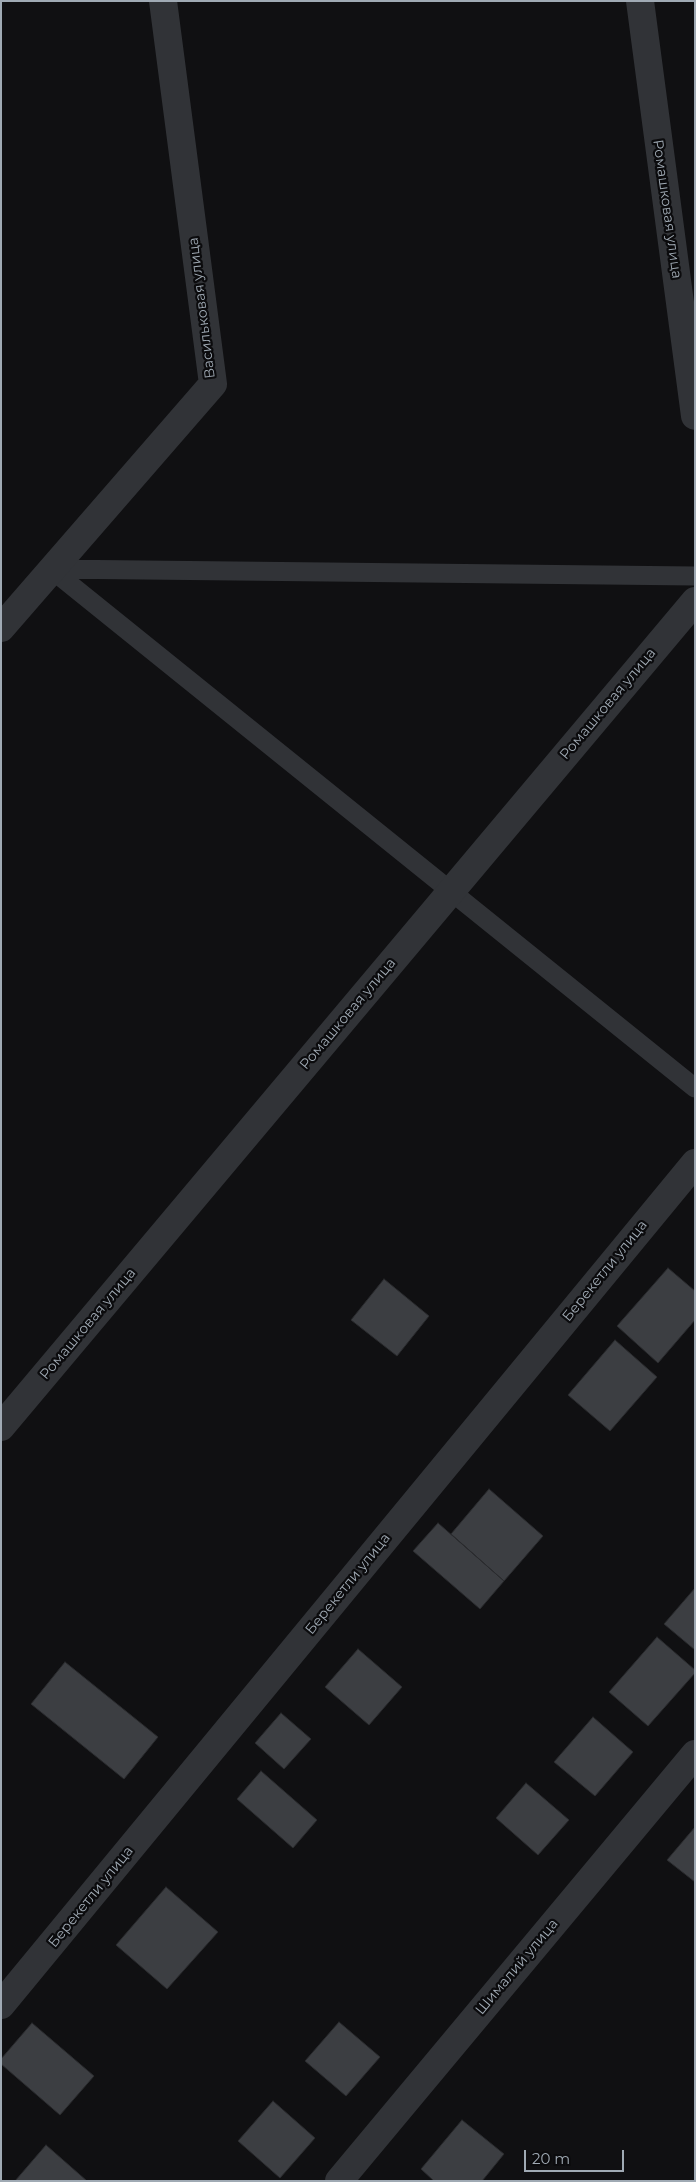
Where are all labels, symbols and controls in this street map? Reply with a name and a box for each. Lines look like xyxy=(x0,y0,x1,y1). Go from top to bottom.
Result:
street label: Ромашковая улица xyxy=(649,138,685,280)
street label: Васильковая улица xyxy=(185,236,219,380)
street label: Ромашковая улица xyxy=(557,645,659,763)
street label: Ромашковая улица xyxy=(297,955,399,1073)
street label: Берекетли улица xyxy=(559,1217,651,1325)
street label: Ромашковая улица xyxy=(37,1265,139,1383)
street label: Берекетли улица xyxy=(302,1530,394,1638)
street label: Берекетли улица xyxy=(45,1843,137,1951)
street label: Шималий улица xyxy=(472,1916,562,2018)
scale bar xyxy=(526,2140,626,2172)
text: 20 m xyxy=(532,2149,570,2168)

